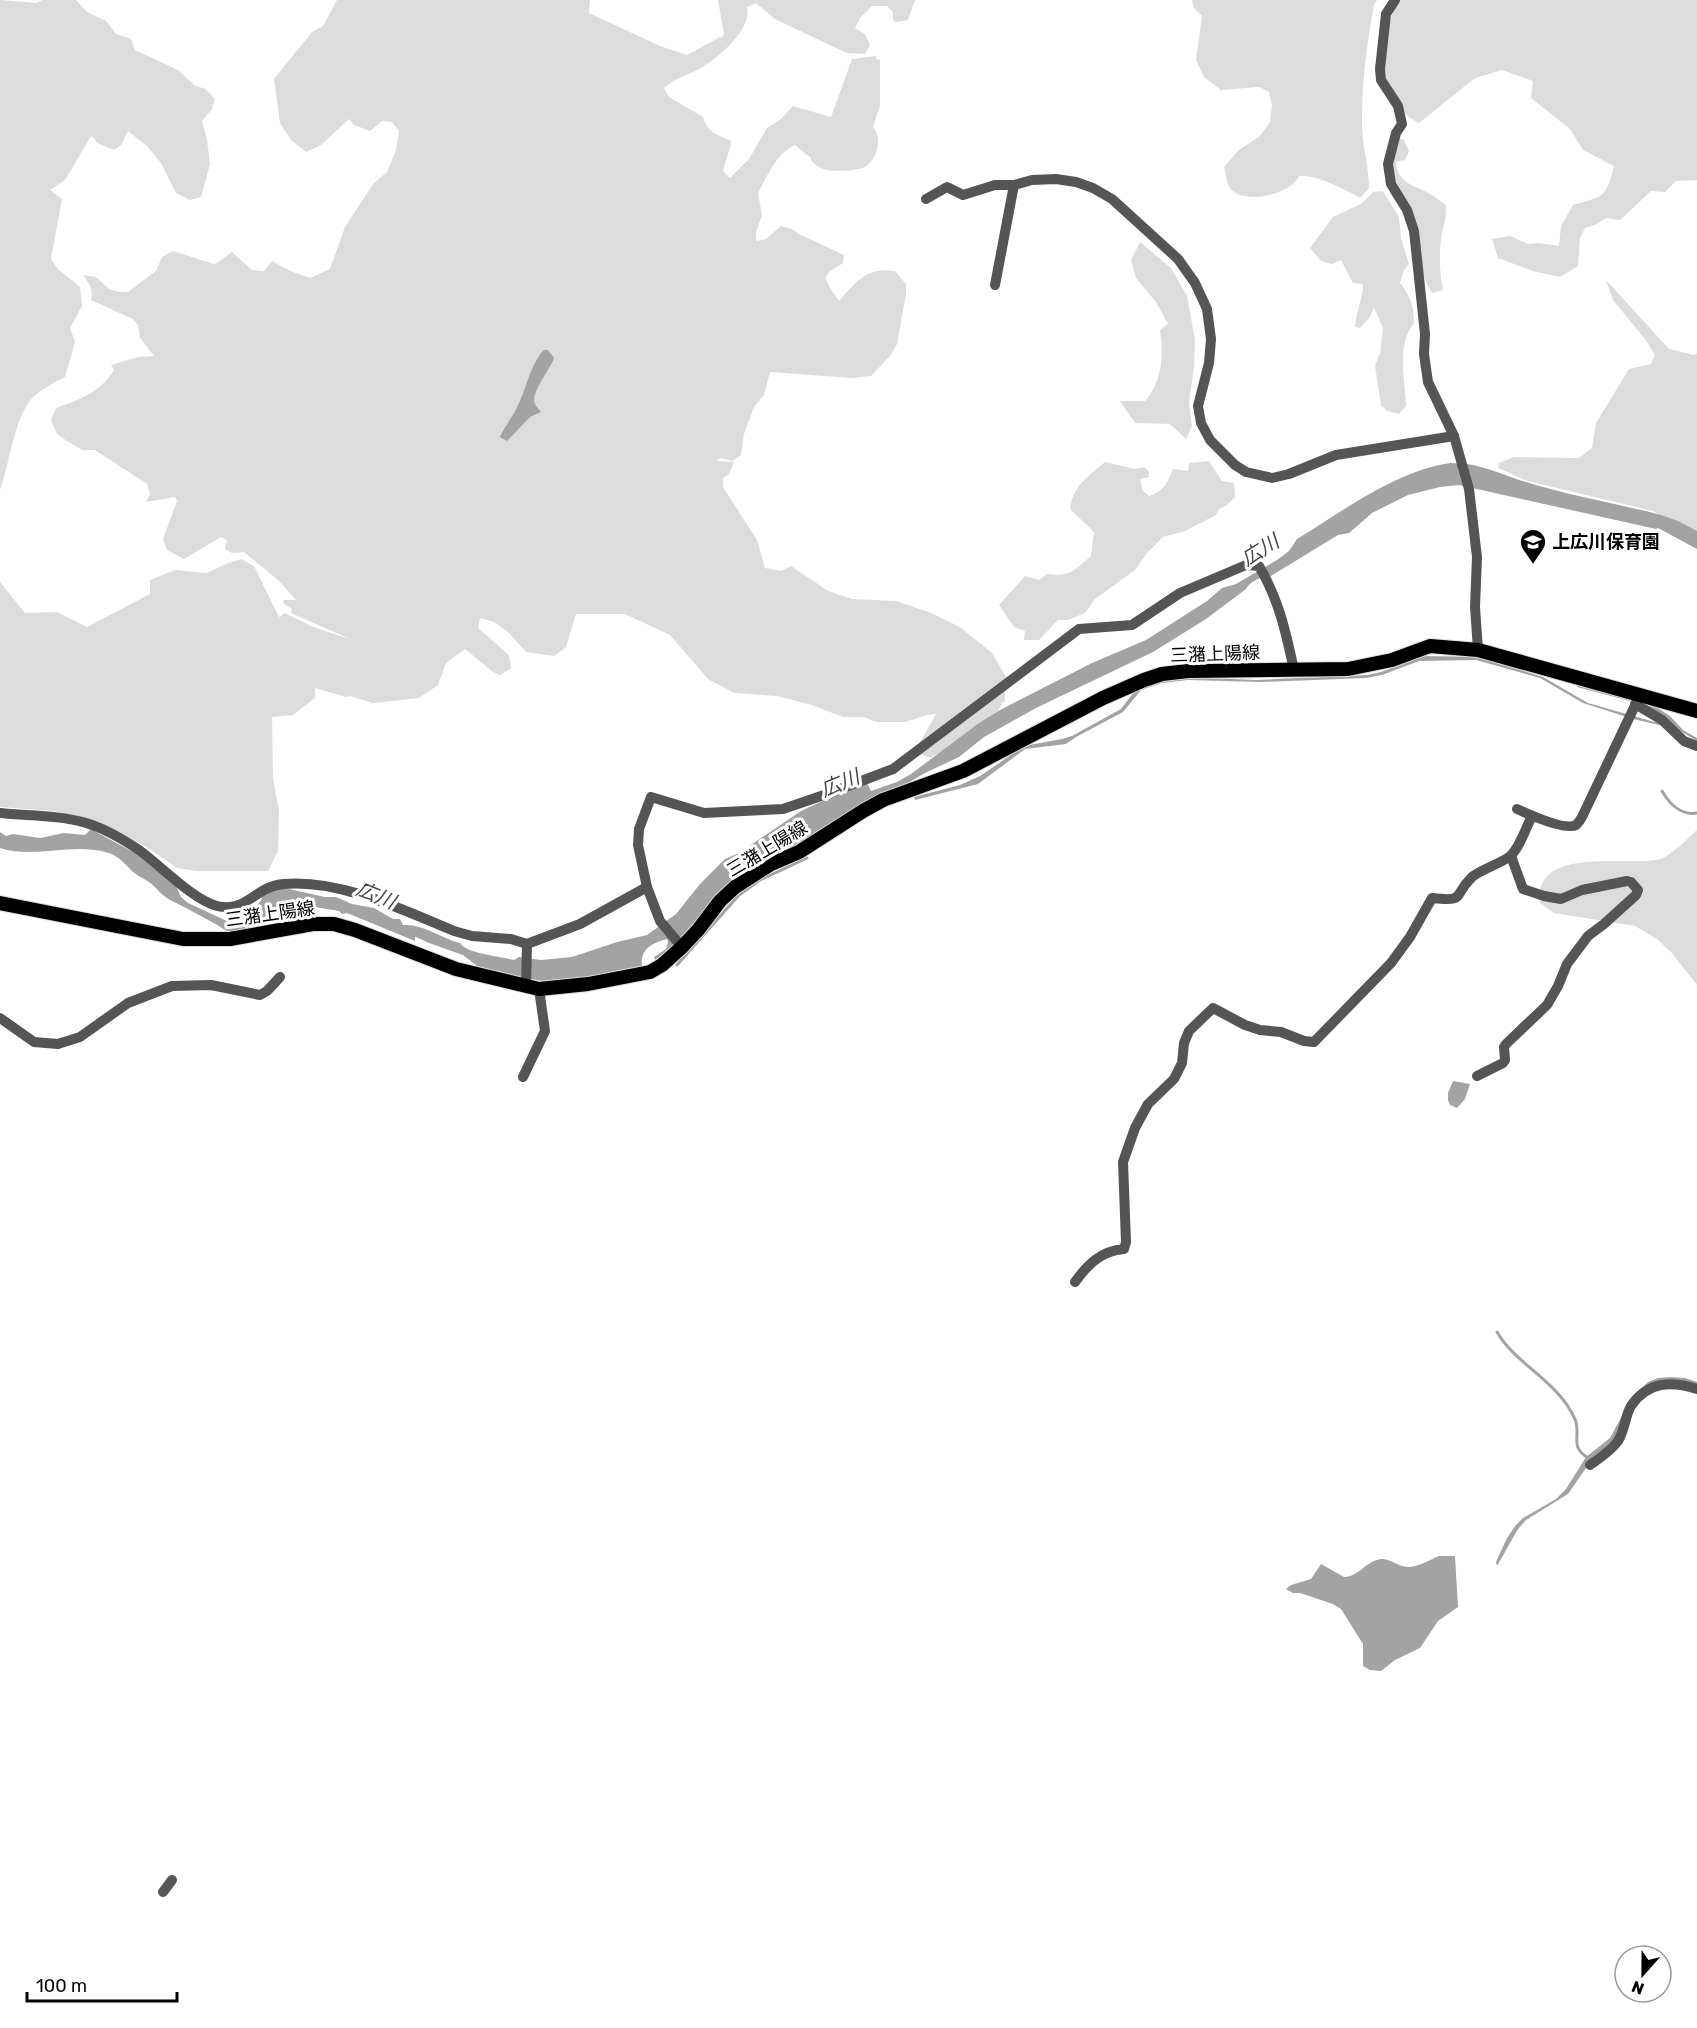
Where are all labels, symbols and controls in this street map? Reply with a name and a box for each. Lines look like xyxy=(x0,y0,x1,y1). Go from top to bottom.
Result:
school or university icon: 上広川保育園 xyxy=(1518,527,1548,565)
water label: 広川 xyxy=(1237,528,1285,571)
place label: 上広川保育園 xyxy=(1552,531,1660,553)
street label: 三潴上陽線 xyxy=(1170,641,1260,667)
water label: 広川 xyxy=(817,764,865,802)
street label: 三潴上陽線 xyxy=(723,816,811,882)
water label: 広川 xyxy=(353,876,401,914)
street label: 三潴上陽線 xyxy=(224,897,316,931)
north arrow xyxy=(1613,1944,1673,2004)
scale bar xyxy=(27,1965,177,2003)
text: 100 m xyxy=(36,1975,87,1997)
text: N xyxy=(1629,1977,1647,1998)

